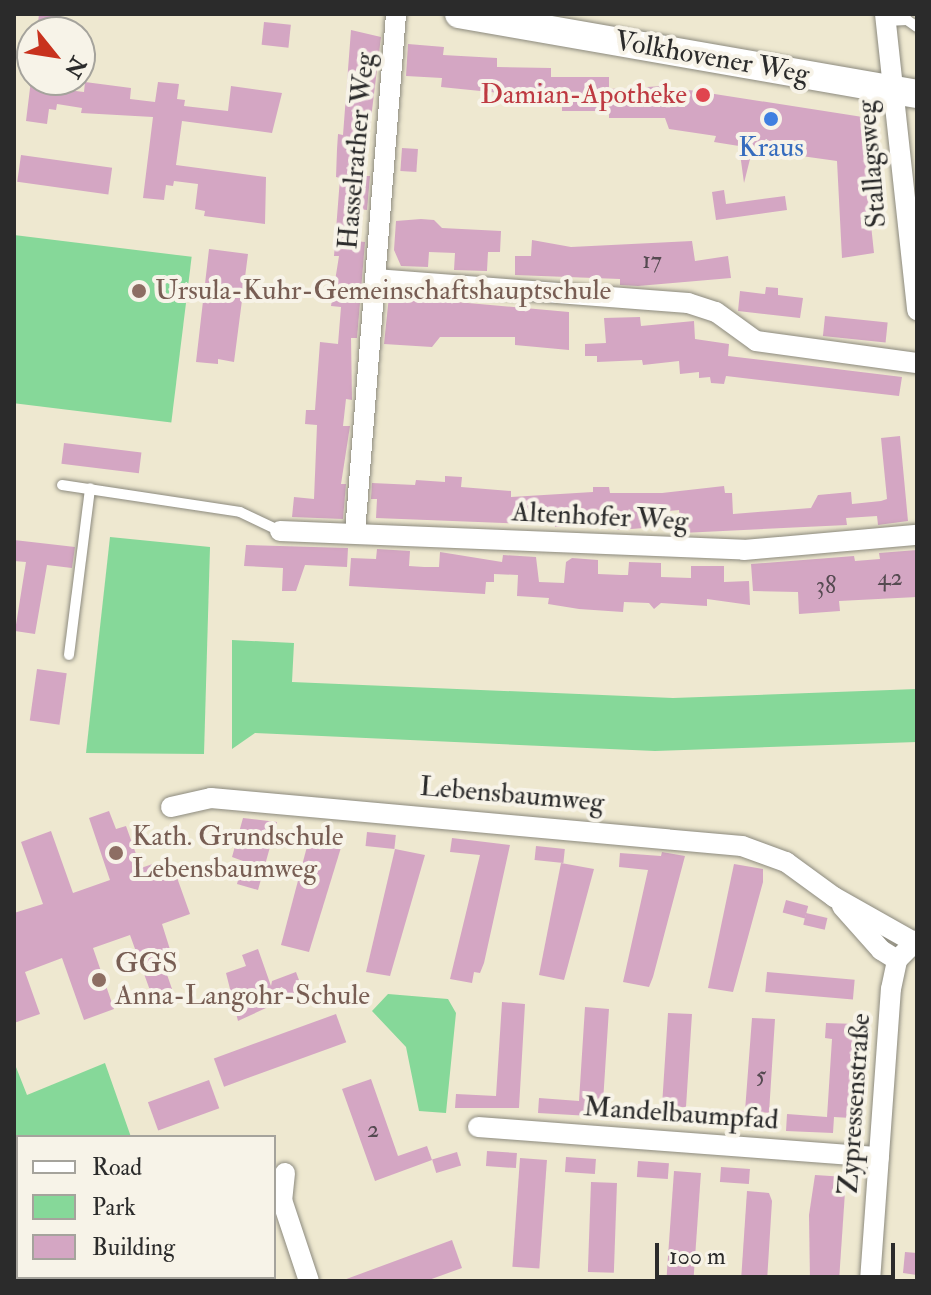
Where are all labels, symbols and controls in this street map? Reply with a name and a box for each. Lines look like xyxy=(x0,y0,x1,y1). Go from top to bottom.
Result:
north arrow xyxy=(16,16,96,96)
street label: Volkhovener Weg xyxy=(612,24,812,92)
text: N xyxy=(58,51,92,83)
street label: Hasselrather Weg xyxy=(332,51,382,251)
place label: Damian-Apotheke xyxy=(480,78,687,112)
marker: Damian-Apotheke xyxy=(694,86,712,104)
street label: Stallagsweg xyxy=(850,99,894,229)
marker: Kraus xyxy=(762,110,780,128)
place label: Kraus xyxy=(738,131,804,165)
house number: 17 xyxy=(642,247,662,275)
place label: Ursula-Kuhr-Gemeinschaftshauptschule xyxy=(155,274,611,308)
marker: Ursula-Kuhr-Gemeinschaftshauptschule xyxy=(130,282,148,300)
street label: Altenhofer Weg xyxy=(511,496,689,538)
house number: 42 xyxy=(877,564,903,592)
house number: 38 xyxy=(816,572,836,600)
street label: Lebensbaumweg xyxy=(418,770,606,820)
place label: Kath. Grundschule Lebensbaumweg xyxy=(132,820,343,886)
marker: Kath. Grundschule Lebensbaumweg xyxy=(107,844,125,862)
place label: GGS Anna-Langohr-Schule xyxy=(115,947,370,1013)
marker: GGS Anna-Langohr-Schule xyxy=(90,971,108,989)
street label: Zypressenstraße xyxy=(832,1012,878,1196)
house number: 5 xyxy=(756,1062,766,1090)
street label: Mandelbaumpfad xyxy=(582,1090,780,1138)
house number: 2 xyxy=(367,1116,379,1144)
legend xyxy=(16,1135,276,1279)
text: Road xyxy=(92,1152,142,1183)
text: Park xyxy=(92,1192,136,1223)
scale bar xyxy=(659,1227,899,1277)
text: Building xyxy=(92,1232,175,1263)
text: 100 m xyxy=(669,1241,726,1272)

